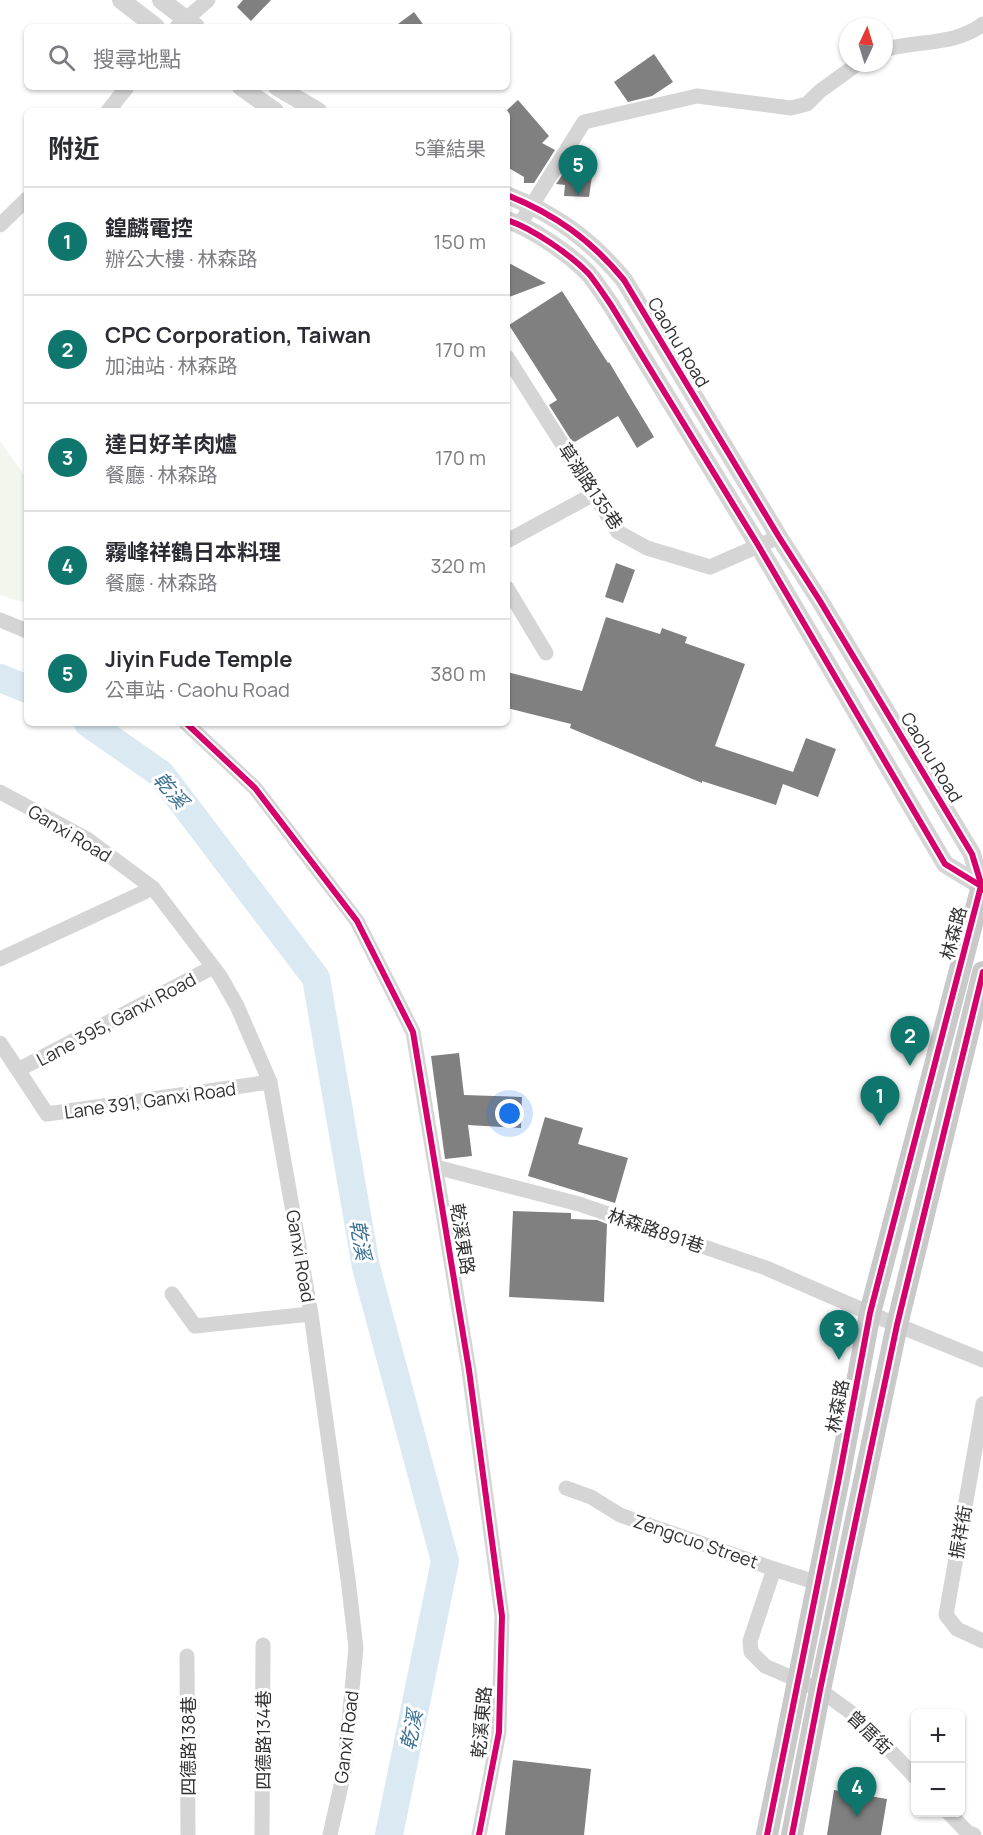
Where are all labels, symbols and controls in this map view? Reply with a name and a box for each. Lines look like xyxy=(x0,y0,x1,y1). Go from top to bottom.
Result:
north arrow xyxy=(839,18,893,72)
search box xyxy=(24,24,510,90)
icon: search xyxy=(45,41,78,74)
text: 搜尋地點 xyxy=(93,44,181,74)
text: 附近 xyxy=(48,130,100,166)
text: 5筆結果 xyxy=(414,135,486,162)
pin: 5 xyxy=(558,146,598,195)
text: 鍠麟電控 xyxy=(105,213,193,243)
text: 1 xyxy=(63,228,72,255)
text: 150 m xyxy=(433,228,486,255)
text: 辦公大樓 · 林森路 xyxy=(105,245,258,272)
street label: Caohu Road xyxy=(643,292,715,392)
text: CPC Corporation, Taiwan xyxy=(105,320,371,350)
text: 2 xyxy=(62,336,73,363)
text: 170 m xyxy=(435,336,486,363)
text: 加油站 · 林森路 xyxy=(105,352,238,379)
text: 達日好羊肉爐 xyxy=(105,429,237,459)
street label: 草湖路135巷 xyxy=(553,438,629,534)
text: 3 xyxy=(62,444,73,471)
text: 170 m xyxy=(435,444,486,471)
text: 餐廳 · 林森路 xyxy=(105,461,218,488)
text: 霧峰祥鶴日本料理 xyxy=(105,537,281,567)
text: 4 xyxy=(61,552,74,579)
text: 320 m xyxy=(430,552,486,579)
text: 餐廳 · 林森路 xyxy=(105,569,218,596)
text: Jiyin Fude Temple xyxy=(105,644,293,674)
text: 5 xyxy=(62,660,73,687)
text: 380 m xyxy=(430,660,486,687)
text: 公車站 · Caohu Road xyxy=(105,676,290,703)
street label: Caohu Road xyxy=(896,707,968,807)
water label: 乾溪 xyxy=(148,766,196,816)
street label: Ganxi Road xyxy=(24,799,116,867)
street label: 林森路 xyxy=(934,904,972,962)
street label: Lane 395, Ganxi Road xyxy=(32,967,200,1071)
pin: 2 xyxy=(890,1016,930,1066)
street label: Lane 391, Ganxi Road xyxy=(63,1076,237,1124)
pin: 1 xyxy=(860,1076,900,1126)
your location xyxy=(495,1099,524,1128)
street label: 乾溪東路 xyxy=(446,1202,480,1276)
street label: 林森路891巷 xyxy=(605,1202,707,1258)
street label: Ganxi Road xyxy=(281,1208,321,1304)
water label: 乾溪 xyxy=(344,1218,378,1265)
pin: 3 xyxy=(820,1310,858,1360)
street label: 林森路 xyxy=(820,1377,854,1435)
street label: 振祥街 xyxy=(943,1503,977,1561)
street label: Zengcuo Street xyxy=(630,1508,762,1574)
street label: 乾溪東路 xyxy=(466,1685,496,1759)
street label: Ganxi Road xyxy=(328,1689,364,1785)
street label: 四德路134巷 xyxy=(251,1690,275,1790)
street label: 四德路138巷 xyxy=(176,1696,200,1796)
water label: 乾溪 xyxy=(394,1705,429,1752)
street label: 曾厝街 xyxy=(842,1705,898,1759)
map controls xyxy=(911,1709,965,1817)
button: + xyxy=(911,1709,965,1763)
button: − xyxy=(911,1763,965,1817)
pin: 4 xyxy=(838,1768,876,1817)

